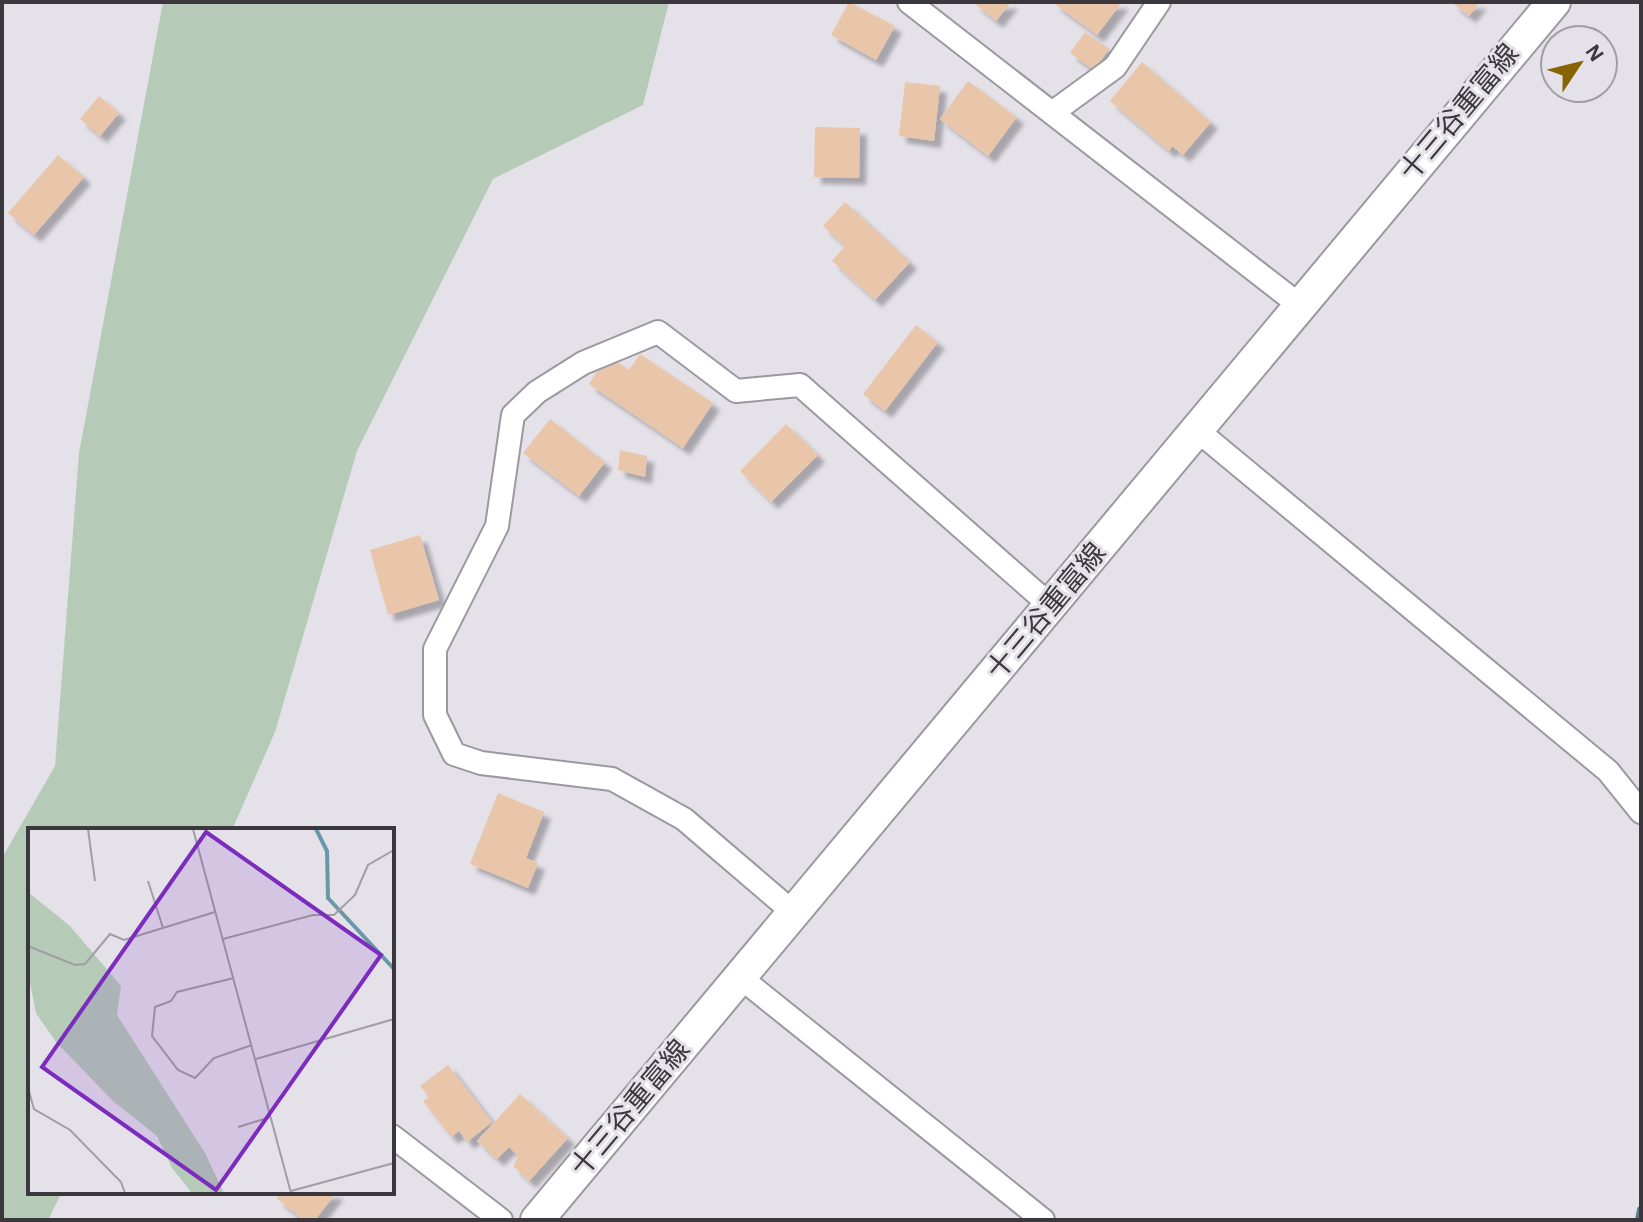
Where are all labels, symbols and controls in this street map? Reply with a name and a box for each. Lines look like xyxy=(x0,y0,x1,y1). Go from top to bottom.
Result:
north arrow xyxy=(1539,24,1619,104)
street label: 十三谷重富線 xyxy=(1394,38,1525,186)
text: N xyxy=(1581,41,1608,66)
street label: 十三谷重富線 xyxy=(981,537,1112,685)
inset map xyxy=(28,828,394,1194)
street label: 十三谷重富線 xyxy=(565,1034,696,1182)

